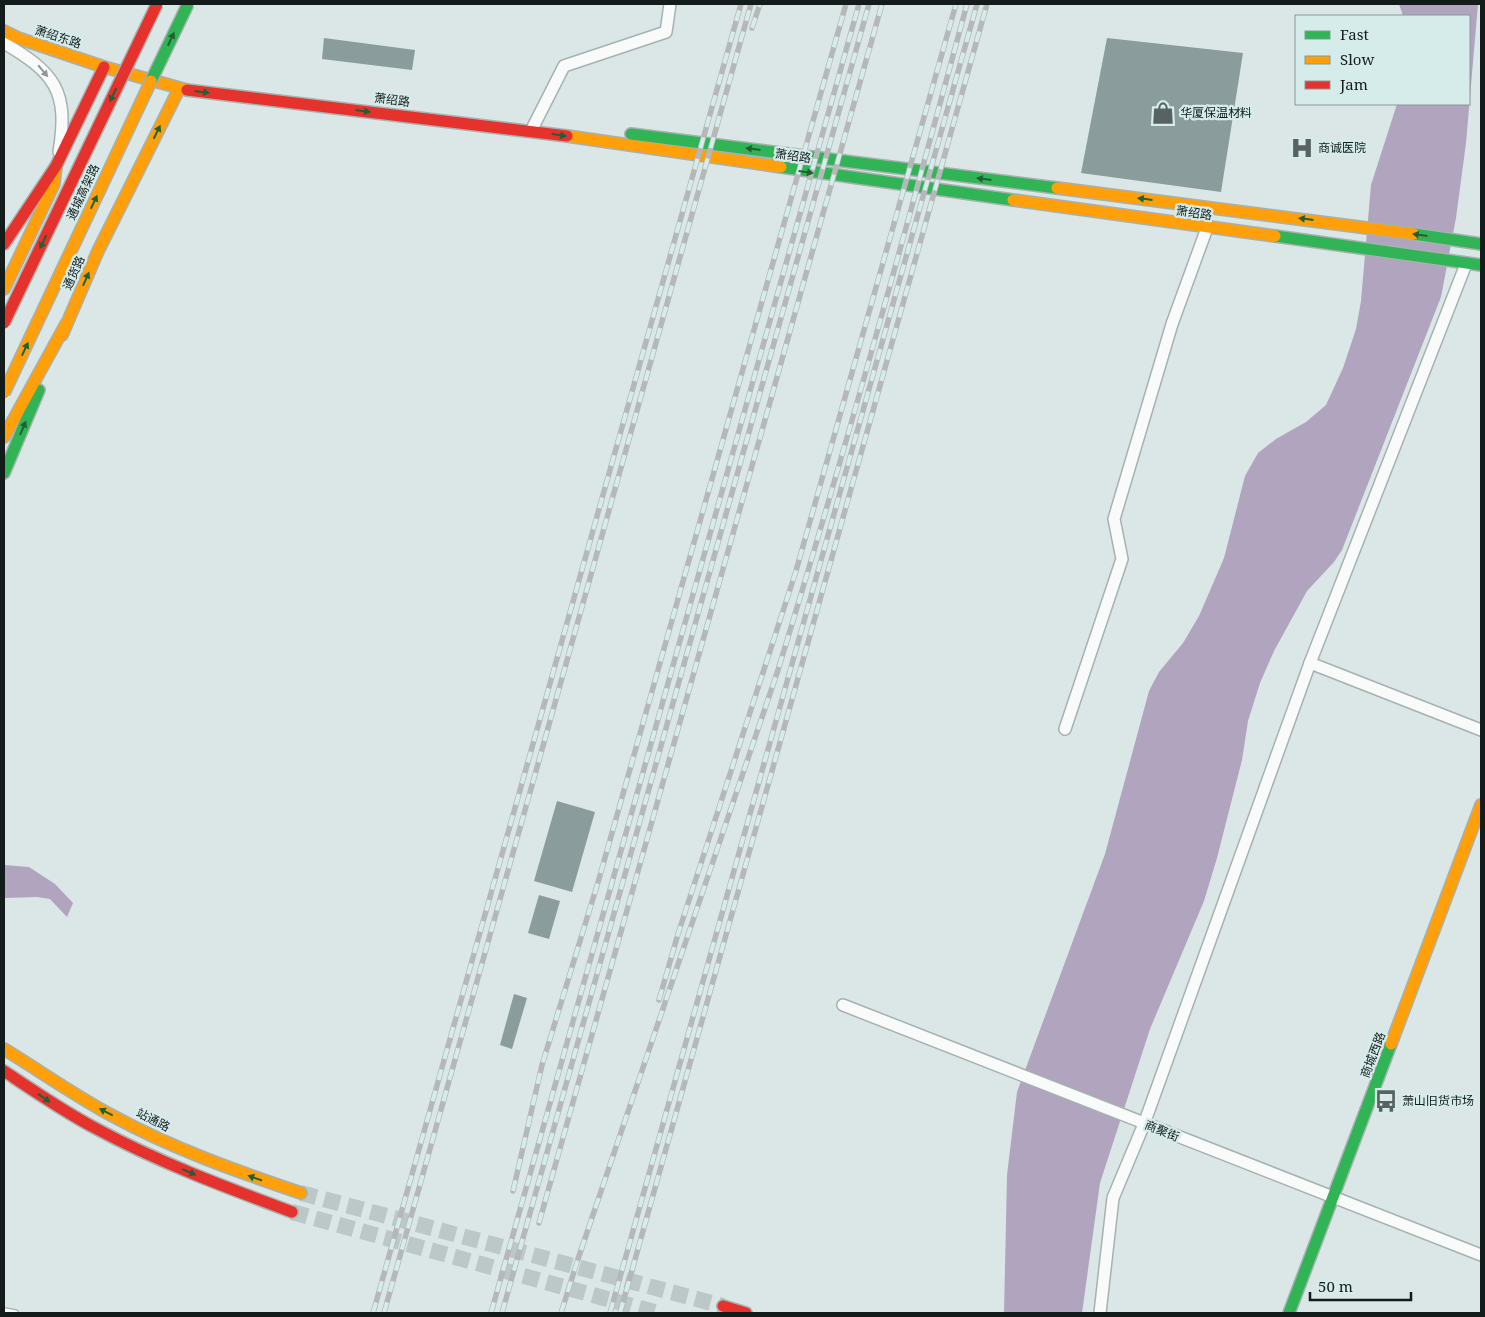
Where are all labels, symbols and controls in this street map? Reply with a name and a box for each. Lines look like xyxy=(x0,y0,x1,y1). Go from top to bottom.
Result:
legend xyxy=(1295,15,1470,105)
street label: 萧绍东路 xyxy=(33,21,84,52)
text: Fast xyxy=(1340,24,1369,44)
one-way arrow xyxy=(167,32,175,46)
text: Slow xyxy=(1340,49,1374,69)
one-way arrow xyxy=(38,64,49,77)
text: Jam xyxy=(1339,74,1368,94)
one-way arrow xyxy=(109,88,117,102)
one-way arrow xyxy=(194,88,210,96)
street label: 萧绍路 xyxy=(373,89,411,110)
shop icon: 华厦保温材料 xyxy=(1150,100,1176,126)
place label: 华厦保温材料 xyxy=(1180,104,1252,121)
one-way arrow xyxy=(355,107,371,115)
one-way arrow xyxy=(153,125,161,140)
one-way arrow xyxy=(551,131,567,139)
hospital icon: 商诚医院 xyxy=(1289,135,1315,161)
place label: 商诚医院 xyxy=(1318,139,1366,156)
one-way arrow xyxy=(745,145,761,153)
street label: 萧绍路 xyxy=(774,145,812,166)
street label: 通城高架路 xyxy=(62,161,103,223)
one-way arrow xyxy=(799,168,815,176)
one-way arrow xyxy=(975,175,991,183)
one-way arrow xyxy=(90,195,98,209)
one-way arrow xyxy=(1136,195,1152,203)
street label: 萧绍路 xyxy=(1175,202,1213,223)
one-way arrow xyxy=(1298,215,1314,223)
one-way arrow xyxy=(1411,231,1427,239)
one-way arrow xyxy=(39,235,47,249)
street label: 通货路 xyxy=(58,253,89,293)
one-way arrow xyxy=(83,272,91,286)
one-way arrow xyxy=(21,342,29,356)
one-way arrow xyxy=(19,421,27,435)
street label: 商城西路 xyxy=(1356,1029,1389,1080)
bus stop icon: 萧山旧货市场 xyxy=(1373,1088,1399,1114)
place label: 萧山旧货市场 xyxy=(1402,1092,1474,1109)
one-way arrow xyxy=(38,1093,51,1103)
street label: 站通路 xyxy=(133,1104,173,1135)
one-way arrow xyxy=(99,1108,113,1116)
street label: 商聚街 xyxy=(1142,1116,1182,1145)
one-way arrow xyxy=(182,1169,196,1177)
one-way arrow xyxy=(247,1173,262,1181)
scale bar xyxy=(1310,1270,1411,1302)
text: 50 m xyxy=(1318,1276,1353,1296)

